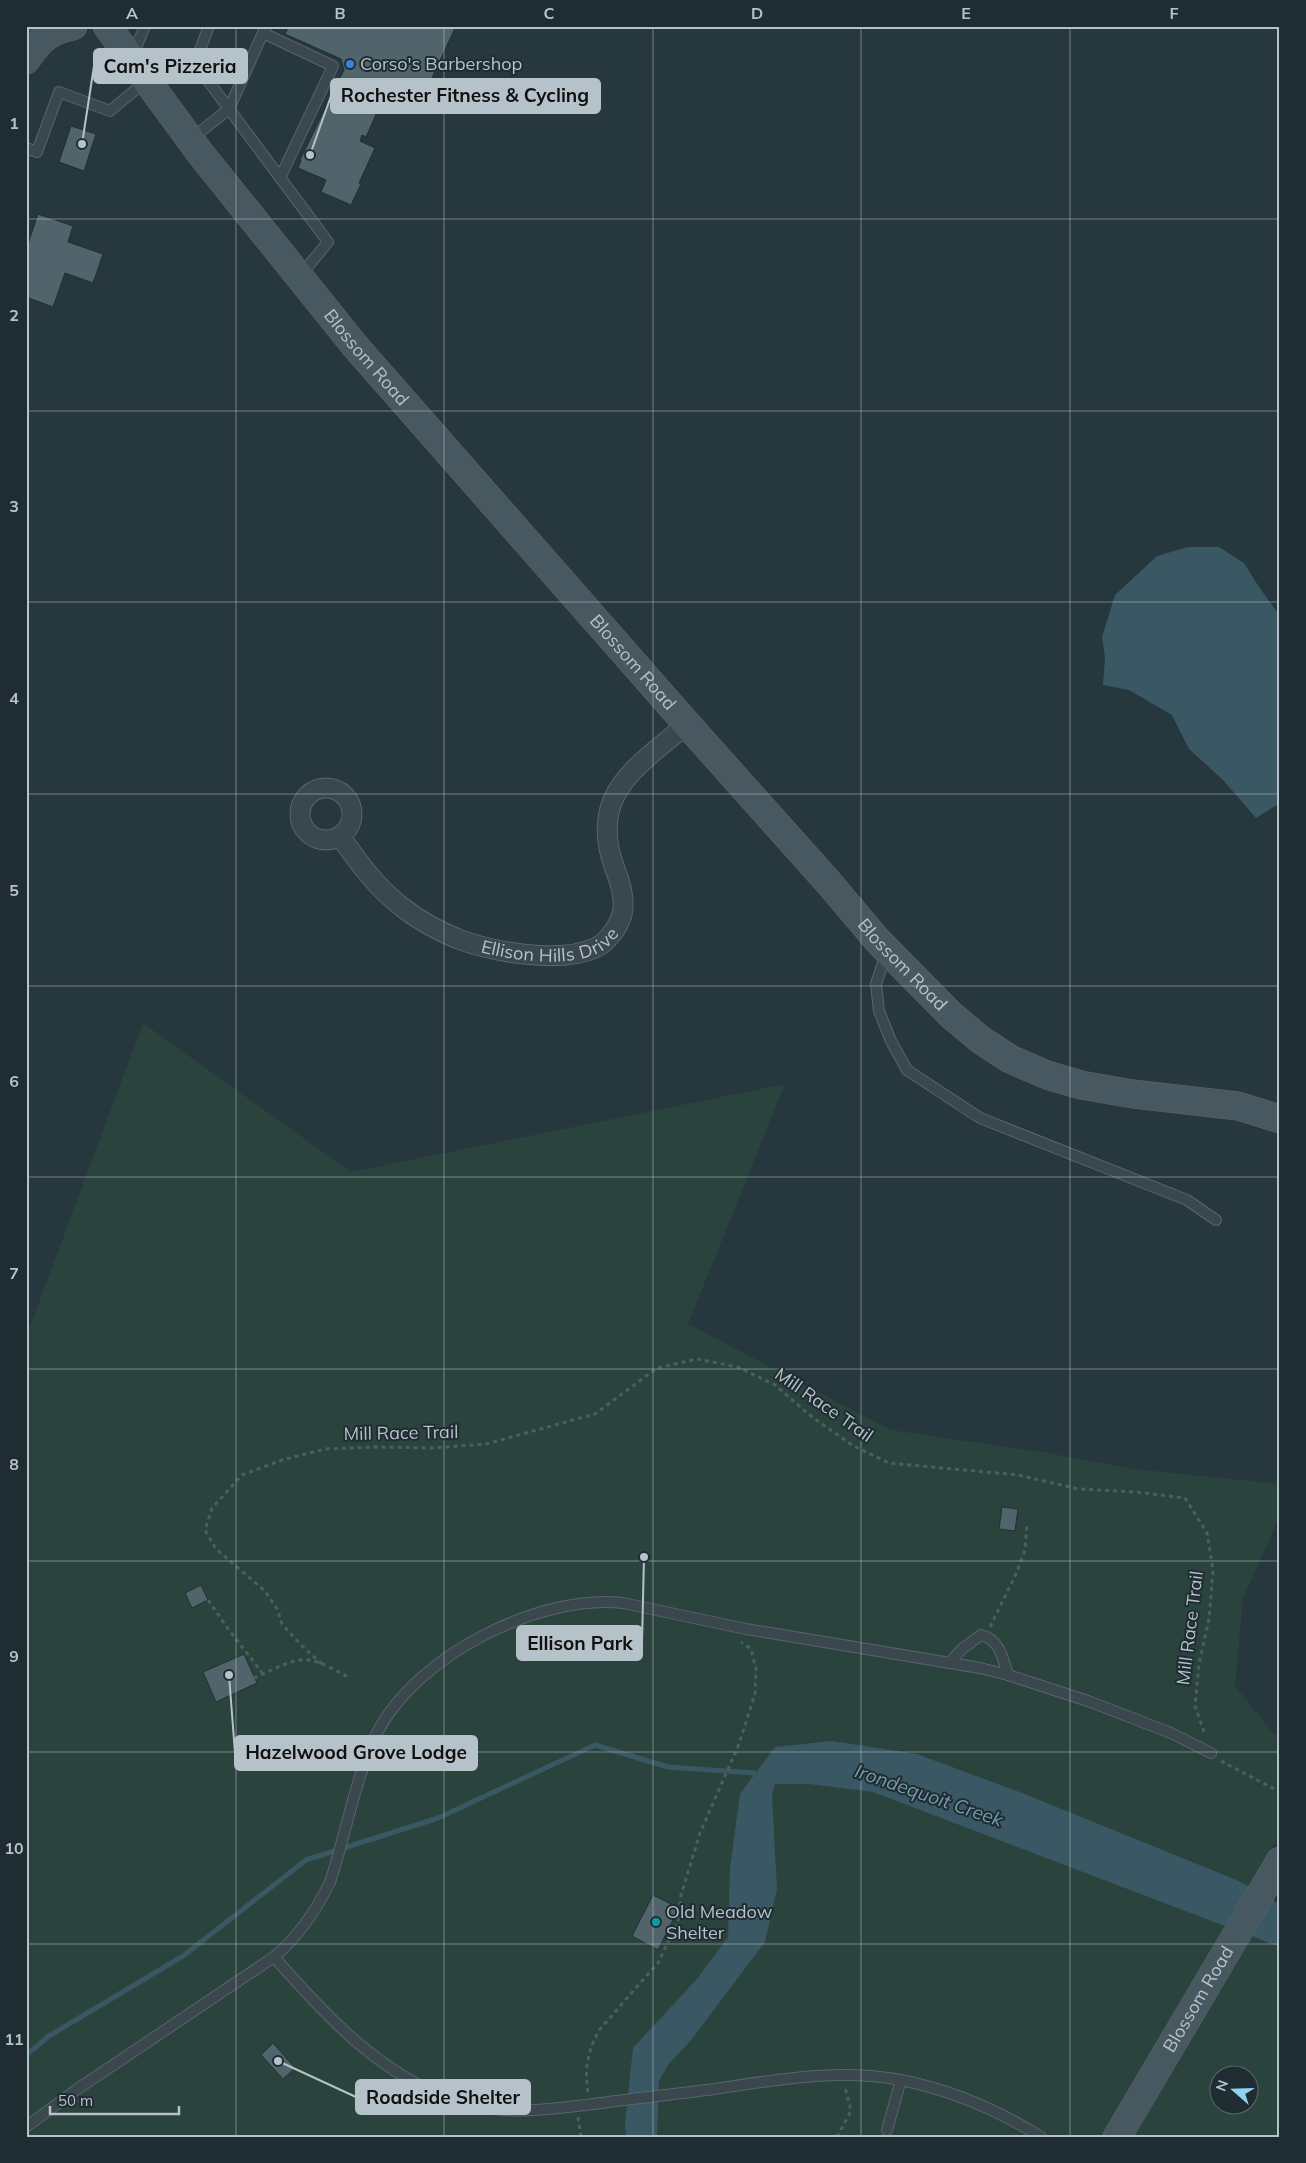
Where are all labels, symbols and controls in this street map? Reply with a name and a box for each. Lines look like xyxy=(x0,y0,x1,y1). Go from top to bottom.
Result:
text: A xyxy=(126,3,138,23)
text: B xyxy=(334,3,346,23)
text: C xyxy=(544,3,555,23)
text: D xyxy=(751,3,763,23)
text: E xyxy=(961,3,971,23)
text: F xyxy=(1169,3,1179,23)
callout: Cam's Pizzeria xyxy=(94,49,247,83)
place label: Corso's Barbershop xyxy=(360,52,522,75)
text: Cam's Pizzeria xyxy=(104,54,236,78)
marker: Corso's Barbershop xyxy=(344,58,356,70)
callout: Rochester Fitness & Cycling xyxy=(331,79,600,113)
text: Rochester Fitness & Cycling xyxy=(341,83,589,107)
text: 1 xyxy=(9,113,19,133)
street label: Blossom Road xyxy=(319,304,414,410)
text: 2 xyxy=(9,305,19,325)
text: 3 xyxy=(9,496,19,516)
street label: Blossom Road xyxy=(585,609,681,715)
text: 4 xyxy=(9,688,19,708)
text: 5 xyxy=(9,880,19,900)
street label: Blossom Road xyxy=(853,913,952,1015)
street label: Ellison Hills Drive xyxy=(479,923,623,967)
text: 6 xyxy=(9,1071,19,1091)
text: 7 xyxy=(9,1263,19,1283)
street label: Mill Race Trail xyxy=(771,1362,878,1447)
street label: Mill Race Trail xyxy=(343,1420,459,1445)
text: 8 xyxy=(9,1454,19,1474)
street label: Mill Race Trail xyxy=(1171,1570,1208,1686)
callout: Ellison Park xyxy=(517,1626,642,1660)
text: Ellison Park xyxy=(527,1631,633,1655)
text: 9 xyxy=(9,1646,19,1666)
callout: Hazelwood Grove Lodge xyxy=(235,1736,477,1770)
text: Hazelwood Grove Lodge xyxy=(245,1740,467,1764)
water label: Irondequoit Creek xyxy=(852,1758,1007,1832)
text: 10 xyxy=(4,1838,24,1858)
place label: Old Meadow Shelter xyxy=(666,1900,773,1944)
marker: Old Meadow Shelter xyxy=(650,1916,662,1928)
street label: Blossom Road xyxy=(1158,1942,1238,2056)
text: 11 xyxy=(4,2029,24,2049)
north arrow xyxy=(1208,2066,1258,2116)
text: N xyxy=(1212,2078,1232,2094)
callout: Roadside Shelter xyxy=(356,2080,530,2114)
scale bar xyxy=(50,2083,179,2115)
text: Roadside Shelter xyxy=(366,2085,520,2109)
text: 50 m xyxy=(58,2091,93,2110)

